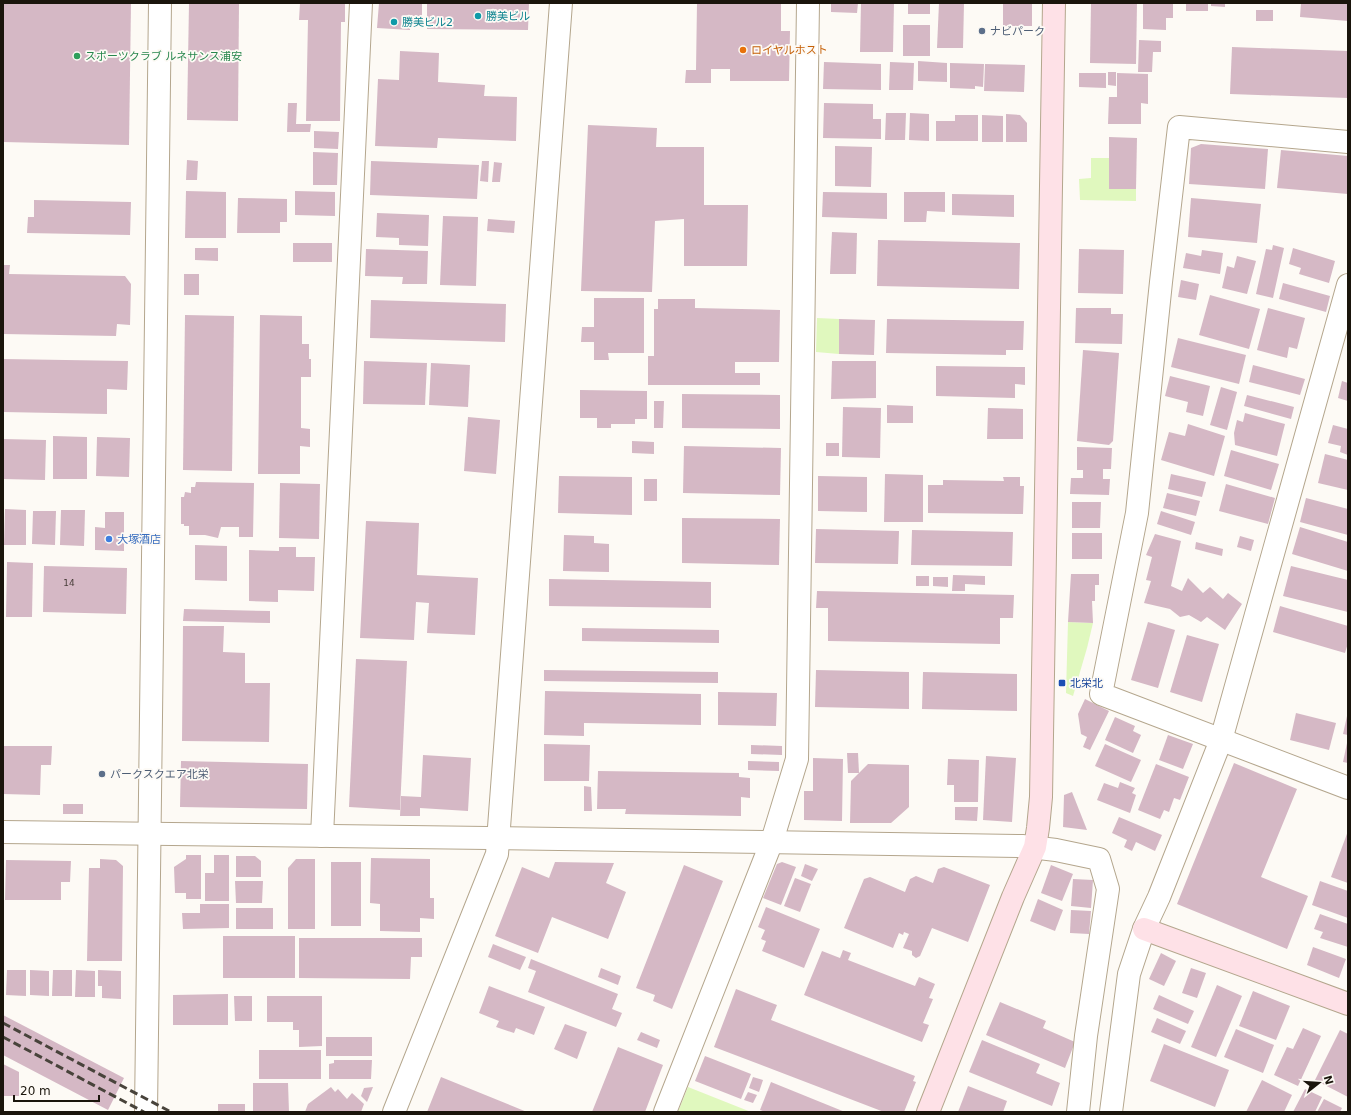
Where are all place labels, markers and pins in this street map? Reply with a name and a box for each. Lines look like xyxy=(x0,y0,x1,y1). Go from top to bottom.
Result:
place label: 勝美ビル xyxy=(486,10,530,23)
marker: 勝美ビル xyxy=(473,11,483,21)
place label: 勝美ビル2 xyxy=(402,16,453,29)
marker: 勝美ビル2 xyxy=(389,17,399,27)
place label: ナビパーク xyxy=(990,25,1045,38)
marker: ナビパーク xyxy=(977,26,987,36)
place label: ロイヤルホスト xyxy=(751,44,828,57)
marker: ロイヤルホスト xyxy=(738,45,748,55)
place label: スポーツクラブ ルネサンス浦安 xyxy=(85,50,242,63)
marker: スポーツクラブ ルネサンス浦安 xyxy=(72,51,82,61)
place label: 大塚酒店 xyxy=(117,533,161,546)
marker: 大塚酒店 xyxy=(104,534,114,544)
place label: 北栄北 xyxy=(1070,677,1103,690)
marker: 北栄北 xyxy=(1057,678,1067,688)
place label: パークスクエア北栄 xyxy=(110,768,209,781)
marker: パークスクエア北栄 xyxy=(97,769,107,779)

